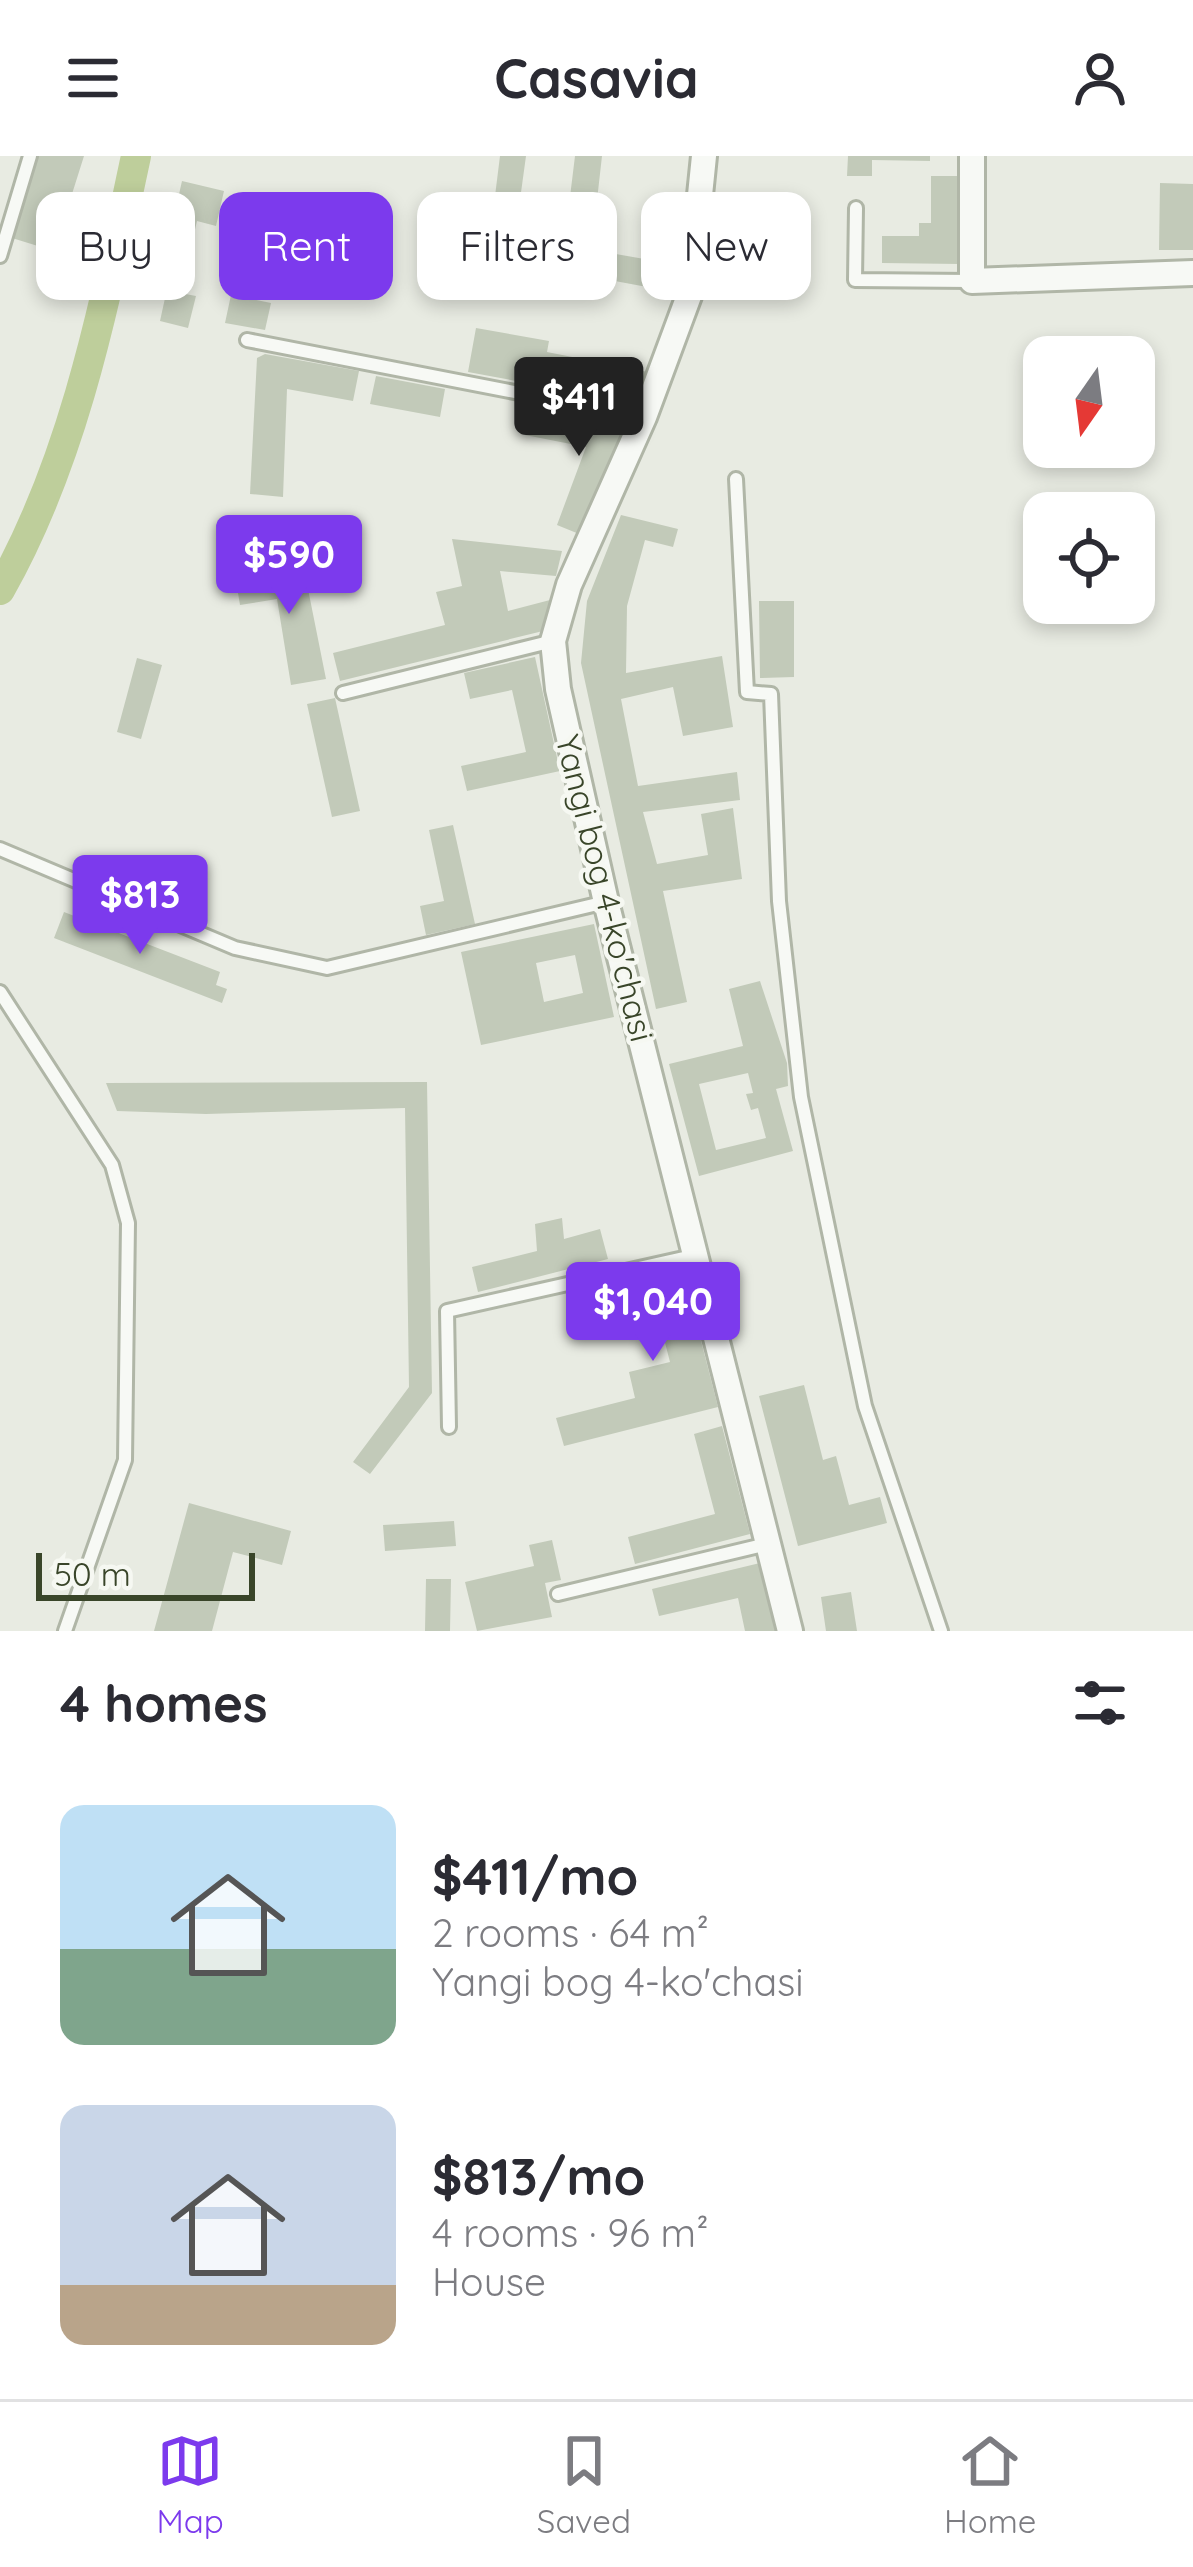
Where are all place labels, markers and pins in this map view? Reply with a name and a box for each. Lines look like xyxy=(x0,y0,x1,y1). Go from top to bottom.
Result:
pin: $411 xyxy=(508,357,650,459)
pin: $590 xyxy=(218,515,360,617)
pin: $813 xyxy=(69,855,211,957)
pin: $1,040 xyxy=(555,1262,751,1364)

